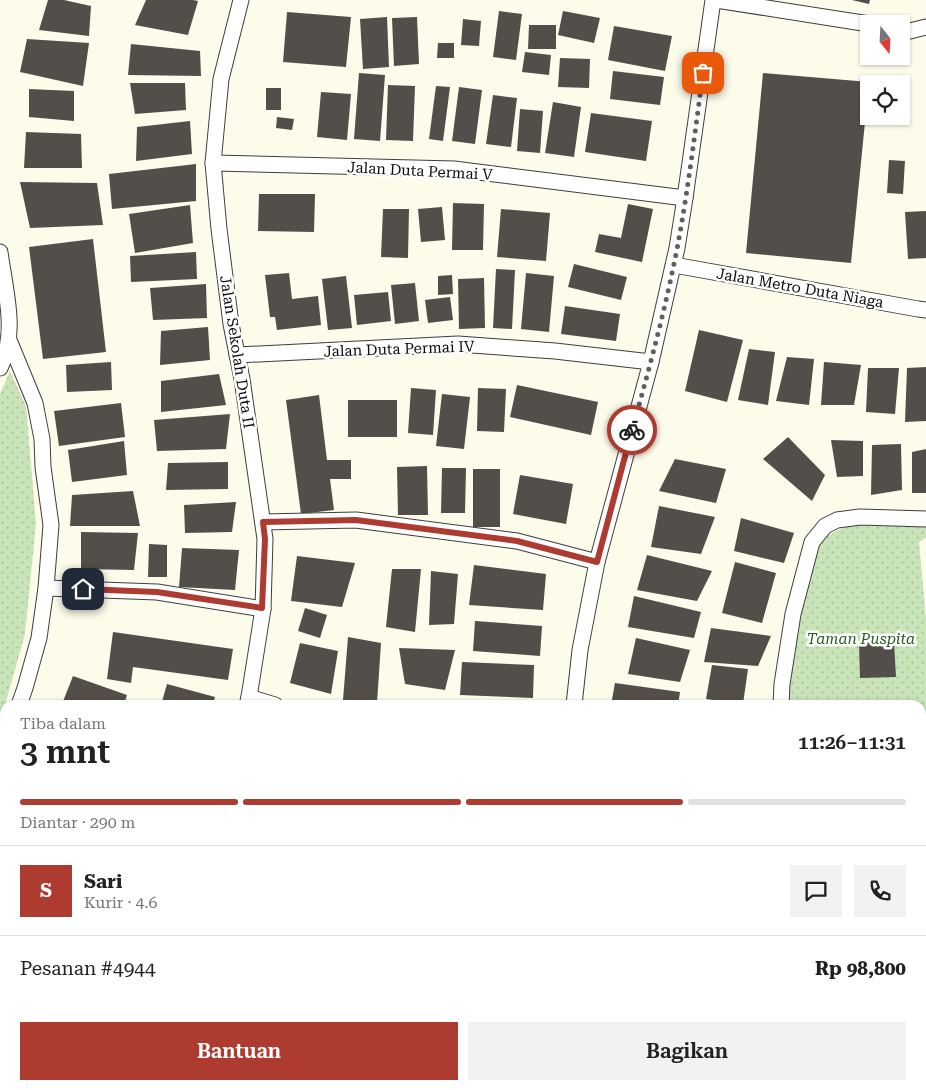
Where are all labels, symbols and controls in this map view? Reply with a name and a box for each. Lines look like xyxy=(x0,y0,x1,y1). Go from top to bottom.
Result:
north arrow xyxy=(860,15,910,65)
map controls xyxy=(860,15,910,125)
pin xyxy=(682,52,724,94)
icon: bag xyxy=(689,59,717,87)
button: locate xyxy=(860,75,910,125)
street label: Jalan Duta Permai V xyxy=(347,158,494,184)
street label: Jalan Metro Duta Niaga xyxy=(715,264,885,312)
street label: Jalan Sekolah Duta II xyxy=(216,274,258,430)
street label: Jalan Duta Permai IV xyxy=(323,337,475,361)
courier xyxy=(607,405,657,455)
icon: bike xyxy=(618,416,646,444)
pin xyxy=(62,568,104,610)
icon: home xyxy=(69,575,97,603)
park label: Taman Puspita xyxy=(807,630,915,648)
text: Tiba dalam xyxy=(20,714,106,733)
text: 11:26–11:31 xyxy=(798,731,906,754)
text: 3 mnt xyxy=(20,733,110,771)
text: Diantar · 290 m xyxy=(20,813,135,832)
button: chat xyxy=(790,865,842,917)
button: phone xyxy=(854,865,906,917)
text: Sari xyxy=(84,870,122,893)
text: S xyxy=(40,879,52,902)
text: Kurir · 4.6 xyxy=(84,893,158,912)
text: Pesanan #4944 xyxy=(20,957,156,980)
text: Rp 98,800 xyxy=(815,957,906,980)
button: Bantuan xyxy=(20,1022,458,1080)
button: Bagikan xyxy=(468,1022,906,1080)

